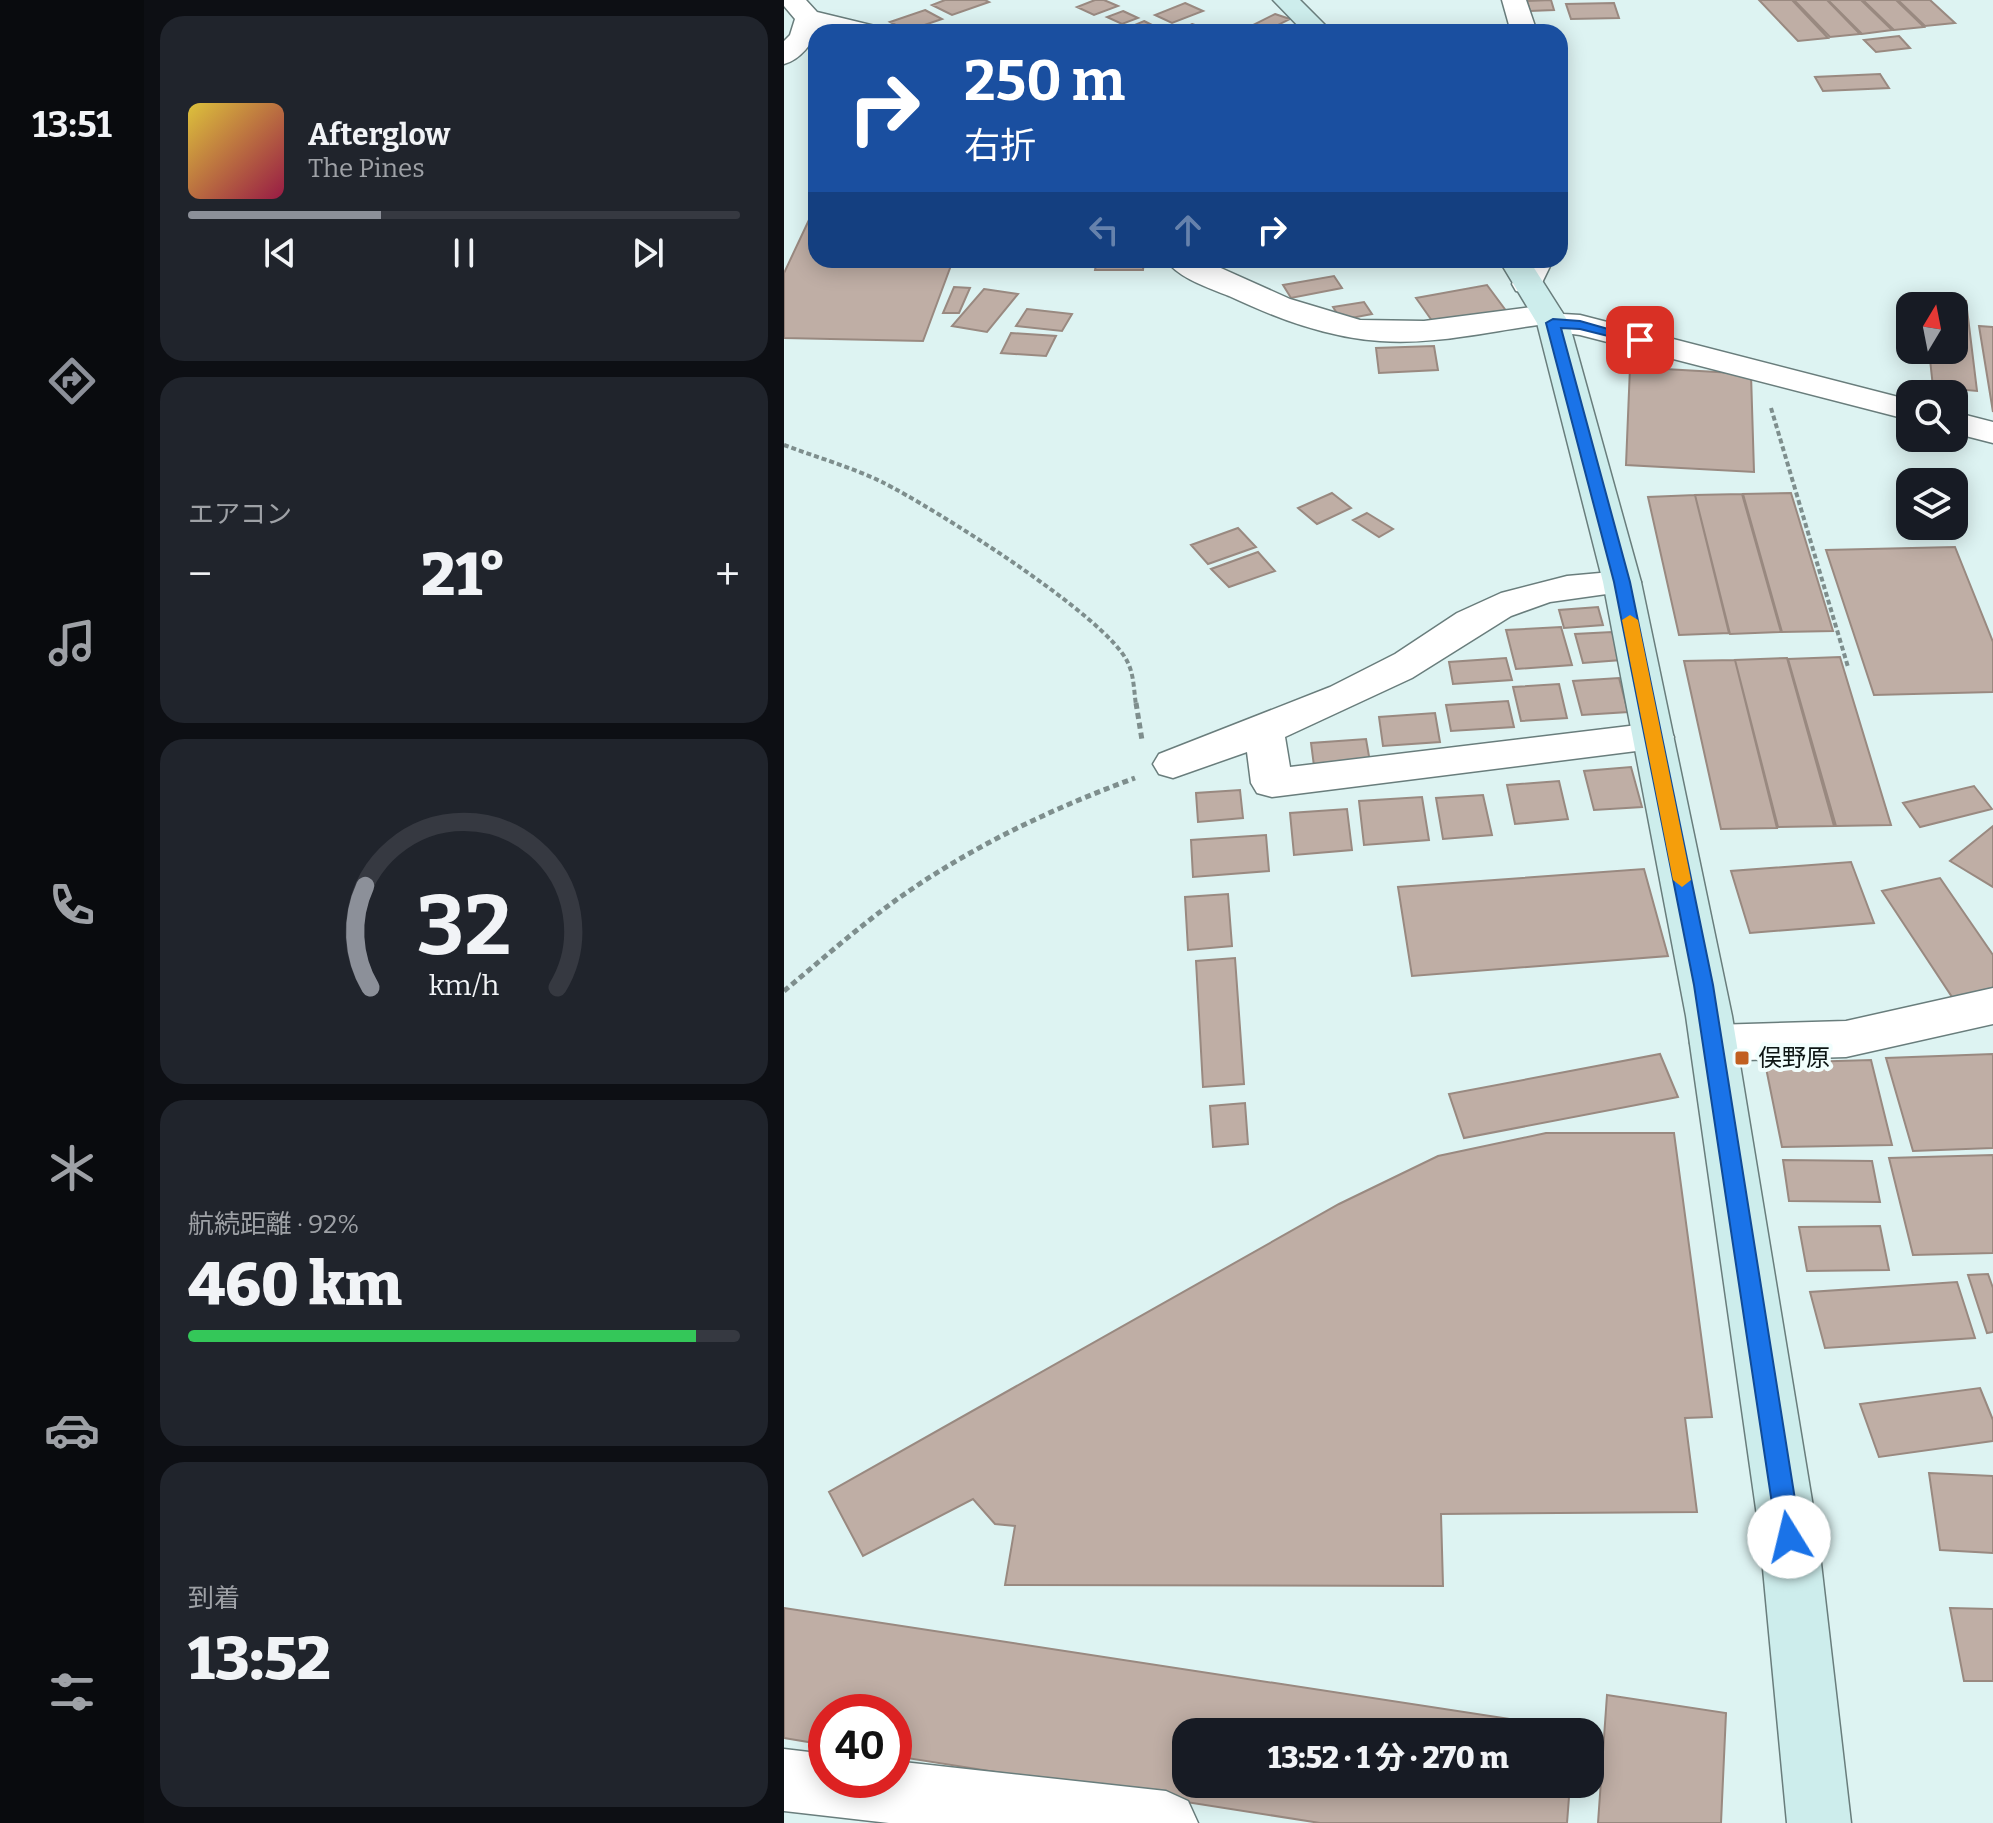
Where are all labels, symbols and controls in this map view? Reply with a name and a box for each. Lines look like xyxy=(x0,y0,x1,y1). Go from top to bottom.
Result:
text: 250 m xyxy=(964,48,1125,115)
icon: right xyxy=(832,56,936,160)
text: 13:51 xyxy=(32,103,112,147)
text: Afterglow xyxy=(308,117,450,153)
text: 右折 xyxy=(964,124,1036,168)
text: The Pines xyxy=(308,153,425,184)
icon: left xyxy=(1082,208,1126,252)
icon: ahead xyxy=(1166,208,1210,252)
icon: right xyxy=(1250,208,1294,252)
icon: previous xyxy=(258,231,302,275)
icon: pause xyxy=(442,231,486,275)
icon: next xyxy=(626,231,670,275)
north arrow xyxy=(1896,292,1968,364)
map controls xyxy=(1896,292,1968,540)
pin xyxy=(1606,306,1674,374)
icon: arrive xyxy=(1618,318,1662,362)
icon: directions xyxy=(44,353,100,409)
button: search xyxy=(1896,380,1968,452)
button: layers xyxy=(1896,468,1968,540)
text: エアコン xyxy=(188,499,292,530)
text: 21° xyxy=(421,539,506,611)
text: − xyxy=(188,548,212,601)
text: + xyxy=(715,548,740,601)
icon: music xyxy=(44,615,100,671)
text: 32 xyxy=(417,875,511,975)
icon: phone xyxy=(44,877,100,933)
text: km/h xyxy=(429,968,500,1003)
place label: 俣野原 xyxy=(1758,1044,1830,1072)
marker: 俣野原 xyxy=(1733,1049,1751,1067)
icon: climate xyxy=(44,1140,100,1196)
text: 航続距離 · 92% xyxy=(188,1209,359,1240)
text: 460 km xyxy=(188,1249,402,1321)
icon: car xyxy=(44,1402,100,1458)
position arrow xyxy=(1747,1495,1831,1579)
text: 到着 xyxy=(188,1583,240,1614)
text: 13:52 xyxy=(188,1623,331,1695)
icon: filters xyxy=(44,1664,100,1720)
speed limit sign: 40 xyxy=(808,1694,912,1798)
text: 13:52 · 1 分 · 270 m xyxy=(1268,1740,1508,1776)

